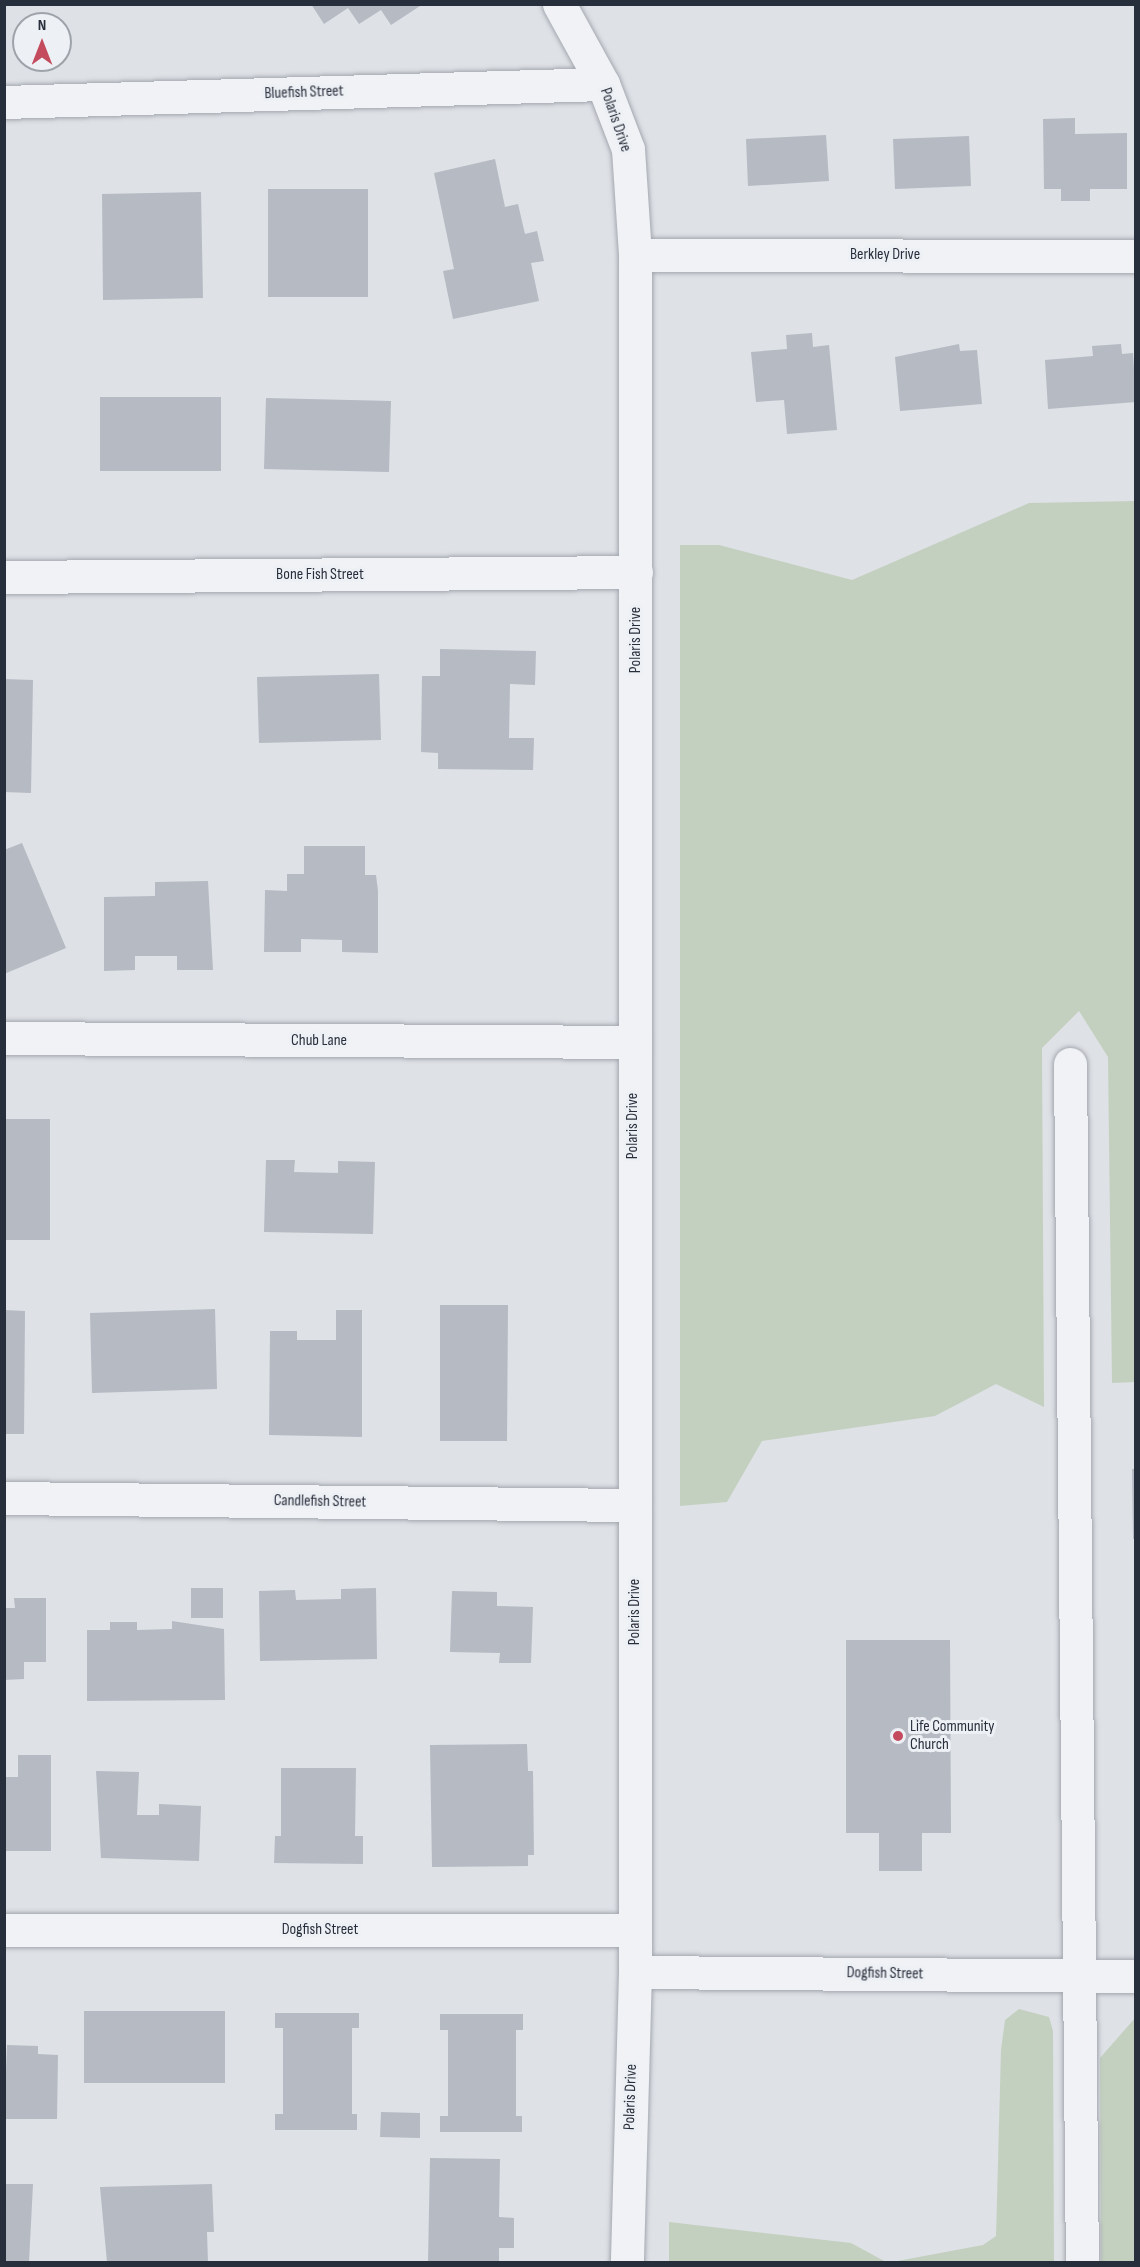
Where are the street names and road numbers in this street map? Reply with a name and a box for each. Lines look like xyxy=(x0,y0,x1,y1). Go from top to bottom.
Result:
street label: Bluefish Street xyxy=(264,82,344,104)
street label: Polaris Drive xyxy=(595,86,635,154)
street label: Berkley Drive xyxy=(850,245,920,265)
street label: Bone Fish Street xyxy=(276,565,364,585)
street label: Polaris Drive xyxy=(626,607,646,673)
street label: Chub Lane xyxy=(291,1031,347,1051)
street label: Polaris Drive xyxy=(623,1093,643,1159)
street label: Candlefish Street xyxy=(274,1492,366,1512)
street label: Polaris Drive xyxy=(625,1579,645,1645)
street label: Dogfish Street xyxy=(282,1920,358,1940)
street label: Dogfish Street xyxy=(846,1964,924,1984)
street label: Polaris Drive xyxy=(620,2064,642,2130)

